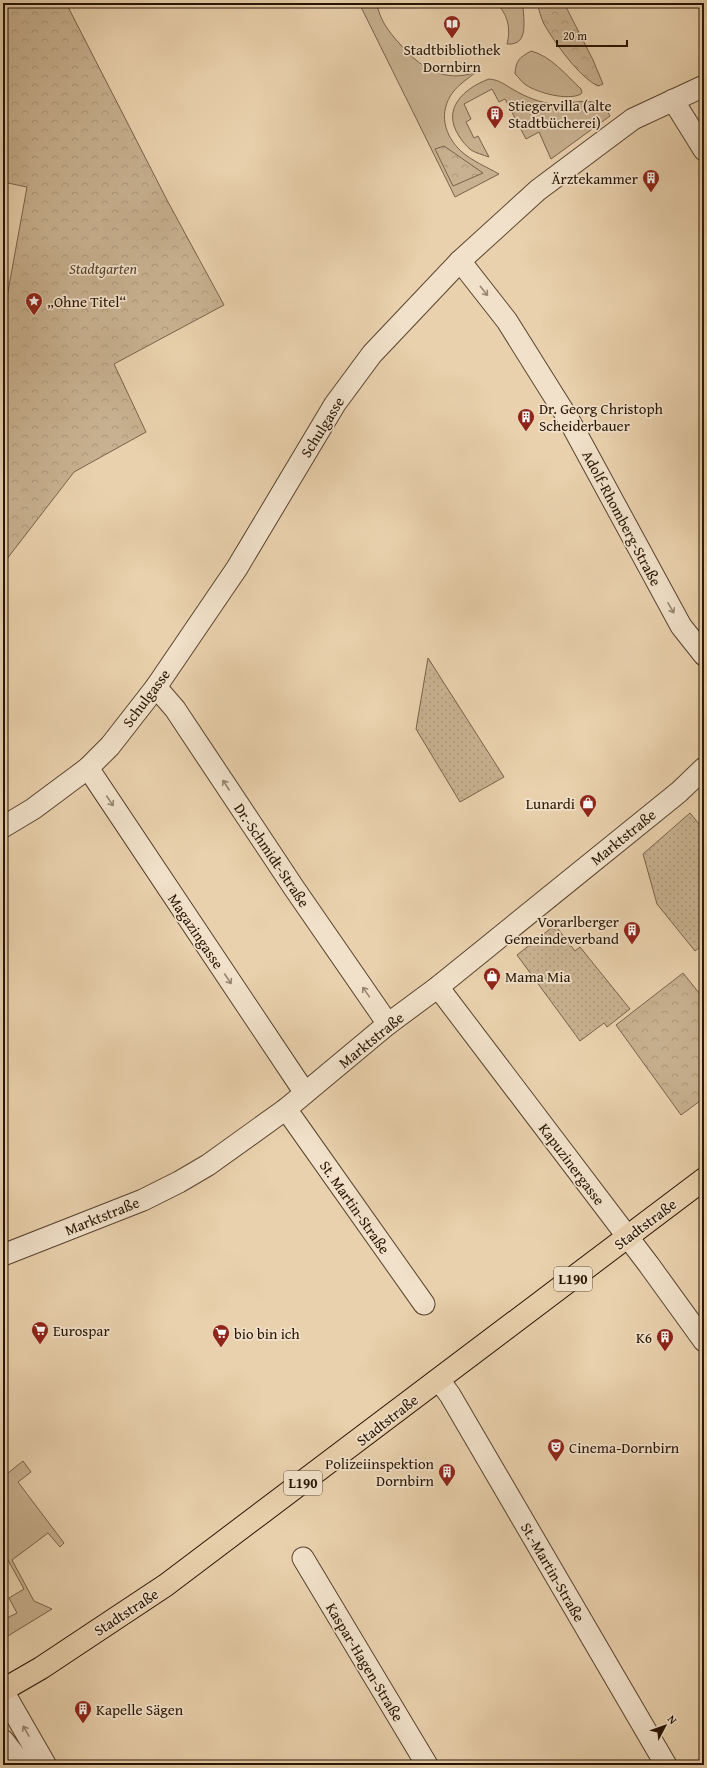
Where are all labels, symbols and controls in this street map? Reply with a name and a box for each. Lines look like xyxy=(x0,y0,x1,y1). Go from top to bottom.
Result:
library icon: Stadtbibliothek Dornbirn xyxy=(442,14,462,39)
scale bar xyxy=(557,22,627,48)
text: 20 m xyxy=(563,27,587,44)
place label: Stadtbibliothek Dornbirn xyxy=(403,39,501,77)
place label: Stiegervilla (alte Stadtbücherei) xyxy=(508,95,612,133)
building icon: Stiegervilla (alte Stadtbücherei) xyxy=(485,104,505,129)
place label: Ärztekammer xyxy=(551,168,638,189)
building icon: Ärztekammer xyxy=(641,168,661,193)
park label: Stadtgarten xyxy=(69,258,137,279)
one-way arrow xyxy=(480,286,488,297)
place icon: „Ohne Titel“ xyxy=(24,291,44,316)
place label: „Ohne Titel“ xyxy=(47,291,126,312)
street label: Schulgasse xyxy=(295,393,349,461)
place label: Dr. Georg Christoph Scheiderbauer xyxy=(539,398,664,436)
building icon: Dr. Georg Christoph Scheiderbauer xyxy=(516,407,536,432)
street label: Adolf-Rhomberg-Straße xyxy=(577,446,667,590)
one-way arrow xyxy=(667,602,675,614)
street label: Schulgasse xyxy=(117,665,175,731)
one-way arrow xyxy=(222,780,230,791)
place label: Lunardi xyxy=(526,793,575,814)
shop icon: Lunardi xyxy=(578,793,598,818)
one-way arrow xyxy=(106,795,114,806)
street label: Dr.-Schmidt-Straße xyxy=(229,799,315,911)
street label: Marktstraße xyxy=(586,804,660,870)
street label: Magazingasse xyxy=(163,889,229,973)
place label: Vorarlberger Gemeindeverband xyxy=(505,911,619,949)
building icon: Vorarlberger Gemeindeverband xyxy=(622,920,642,945)
shop icon: Mama Mia xyxy=(482,966,502,991)
place label: Mama Mia xyxy=(505,966,571,987)
one-way arrow xyxy=(225,973,233,985)
one-way arrow xyxy=(362,987,370,998)
street label: Marktstraße xyxy=(334,1007,408,1073)
street label: Kapuzinergasse xyxy=(534,1119,610,1209)
street label: St. Martin-Straße xyxy=(315,1156,395,1258)
street label: Marktstraße xyxy=(62,1192,142,1240)
street label: Stadtstraße xyxy=(609,1194,681,1254)
road number: L190 xyxy=(554,1267,592,1291)
supermarket icon: Eurospar xyxy=(30,1320,50,1345)
place label: Eurospar xyxy=(53,1320,110,1341)
supermarket icon: bio bin ich xyxy=(211,1323,231,1348)
place label: bio bin ich xyxy=(234,1323,300,1344)
place label: K6 xyxy=(636,1327,652,1348)
building icon: K6 xyxy=(655,1327,675,1352)
street label: Stadtstraße xyxy=(352,1389,422,1451)
theatre icon: Cinema-Dornbirn xyxy=(546,1437,566,1462)
place label: Cinema-Dornbirn xyxy=(569,1437,680,1458)
place label: Polizeiinspektion Dornbirn xyxy=(325,1453,435,1491)
building icon: Polizeiinspektion Dornbirn xyxy=(437,1462,457,1487)
road number: L190 xyxy=(284,1471,322,1495)
street label: St.-Martin-Straße xyxy=(516,1518,590,1626)
street label: Stadtstraße xyxy=(90,1583,162,1641)
street label: Kaspar-Hagen-Straße xyxy=(321,1599,409,1725)
building icon: Kapelle Sägen xyxy=(73,1699,93,1724)
place label: Kapelle Sägen xyxy=(96,1699,184,1720)
north arrow xyxy=(645,1706,685,1746)
text: N xyxy=(664,1711,681,1728)
one-way arrow xyxy=(22,1725,30,1737)

